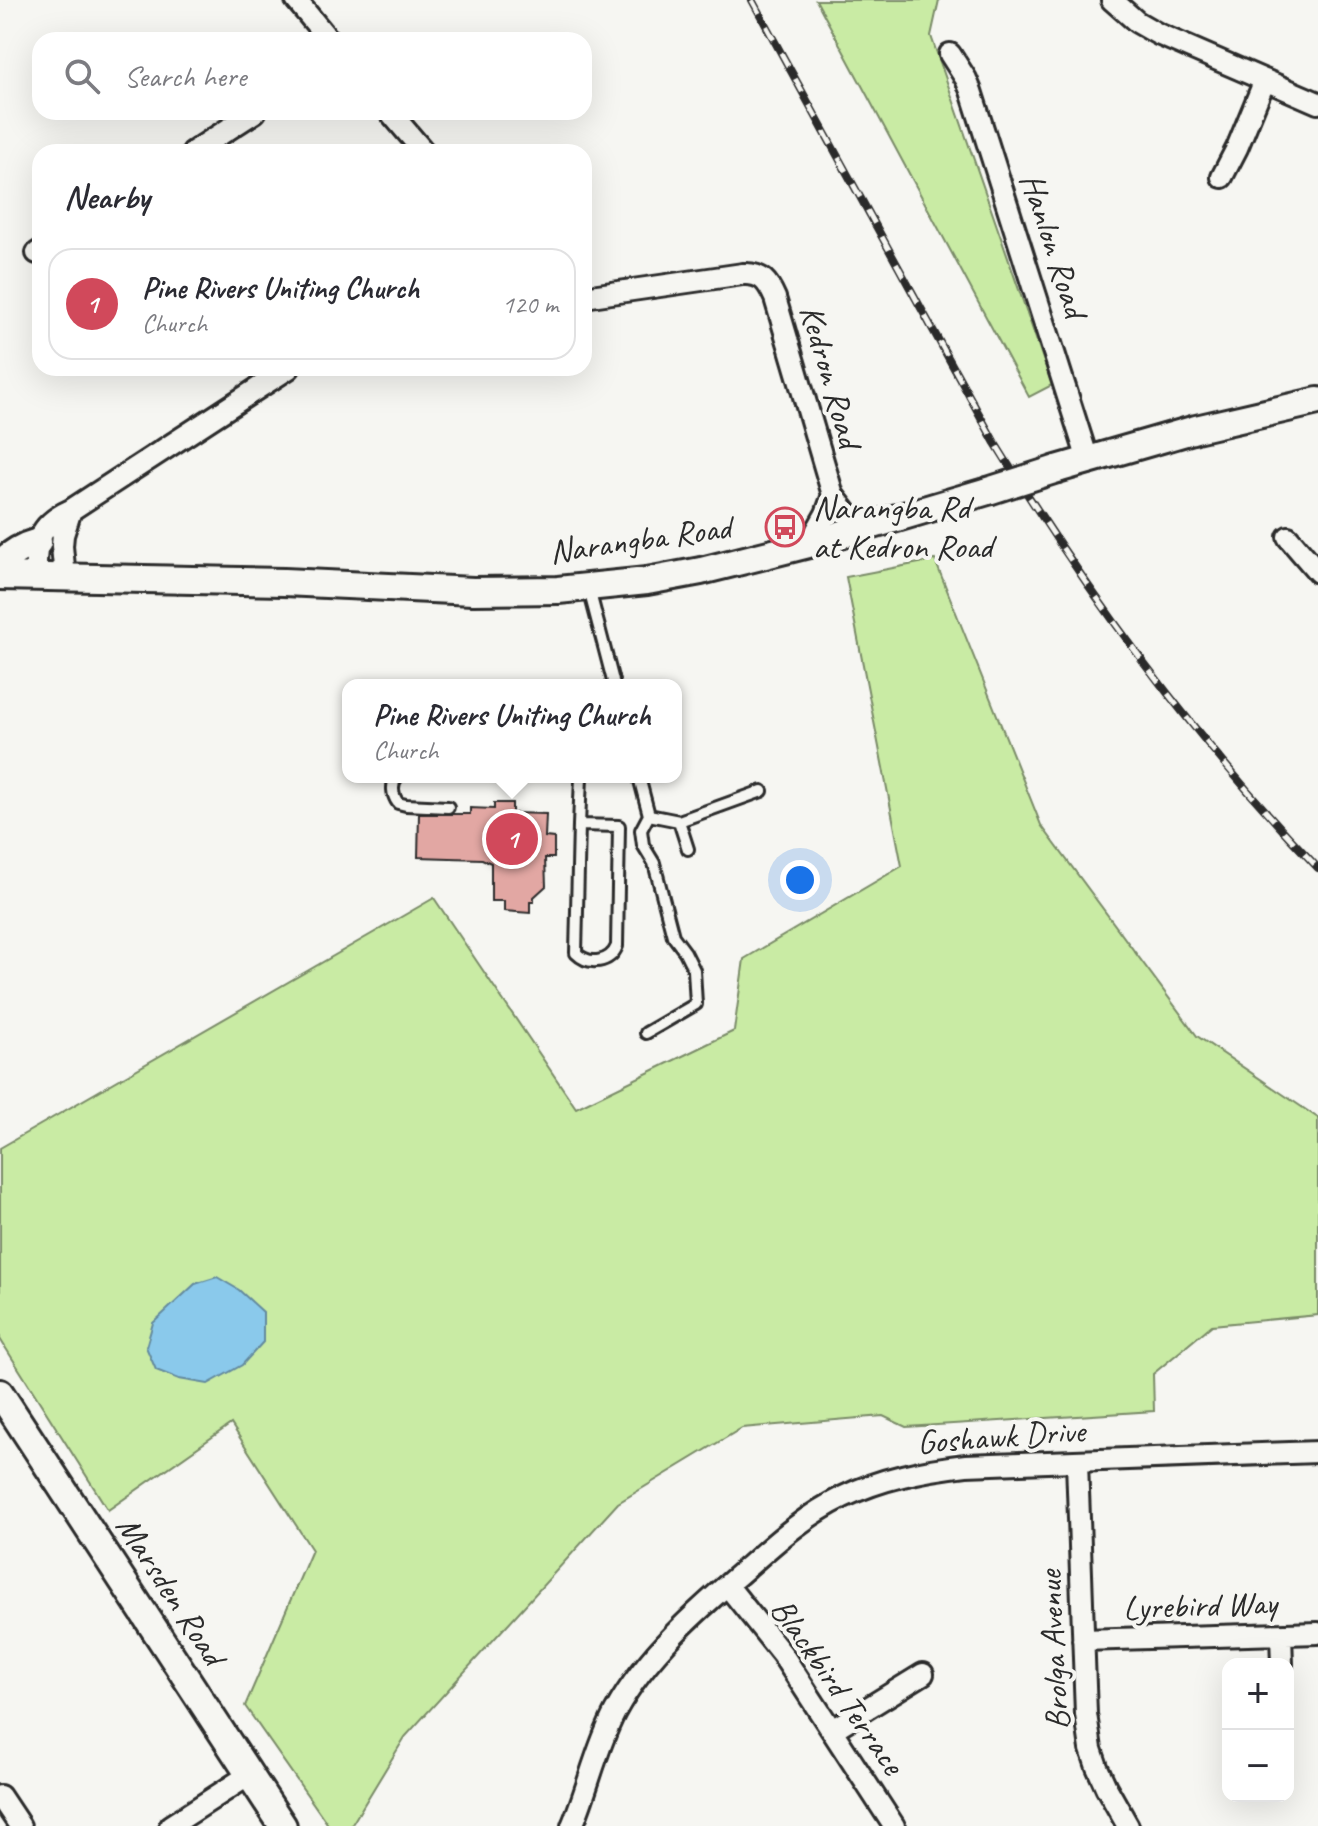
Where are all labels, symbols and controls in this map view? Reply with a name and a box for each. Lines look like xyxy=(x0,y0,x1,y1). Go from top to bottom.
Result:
search box xyxy=(32,32,592,120)
icon: search xyxy=(60,54,104,98)
text: Search here xyxy=(124,57,246,95)
street label: Hanlon Road xyxy=(1011,168,1099,327)
text: Nearby xyxy=(64,175,150,218)
text: Pine Rivers Uniting Church xyxy=(142,269,419,307)
text: 1 xyxy=(86,288,98,321)
text: 120 m xyxy=(502,288,558,321)
street label: Kedron Road xyxy=(790,300,873,456)
text: Church xyxy=(142,307,207,340)
place label: Narangba Rd at Kedron Road xyxy=(813,486,998,568)
street label: Narangba Road xyxy=(547,504,739,573)
bus stop icon: Narangba Rd at Kedron Road xyxy=(764,506,806,548)
popup xyxy=(342,679,682,783)
text: Pine Rivers Uniting Church xyxy=(373,696,651,734)
text: Church xyxy=(373,734,438,767)
pin: 1 xyxy=(486,809,538,869)
your location xyxy=(780,860,820,900)
street label: Goshawk Drive xyxy=(916,1408,1089,1463)
street label: Marsden Road xyxy=(107,1507,238,1677)
street label: Brolga Avenue xyxy=(1027,1567,1079,1731)
street label: Lyrebird Way xyxy=(1122,1581,1281,1629)
street label: Blackbird Terrace xyxy=(761,1589,916,1784)
map controls xyxy=(1222,1658,1294,1802)
button: + xyxy=(1222,1658,1294,1730)
button: − xyxy=(1222,1730,1294,1802)

